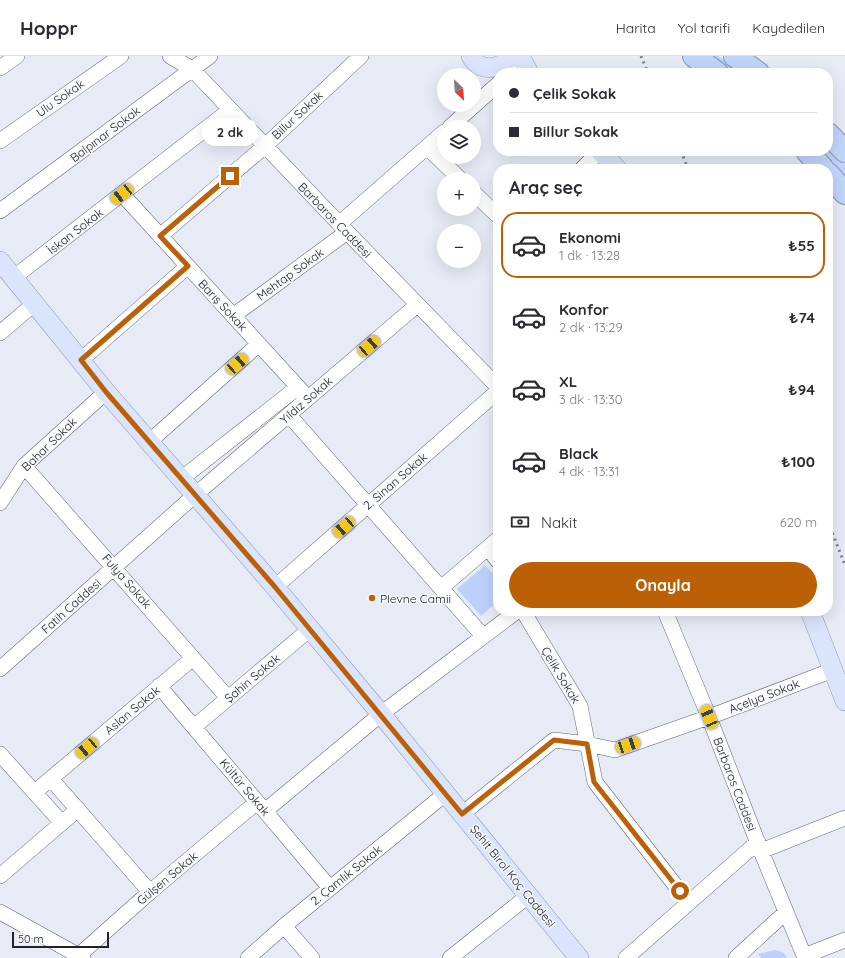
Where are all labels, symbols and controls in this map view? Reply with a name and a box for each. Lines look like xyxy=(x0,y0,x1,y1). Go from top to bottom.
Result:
text: Hoppr xyxy=(20,16,78,40)
text: Harita xyxy=(616,19,656,37)
text: Yol tarifi xyxy=(678,19,730,37)
text: Kaydedilen xyxy=(752,19,825,37)
north arrow xyxy=(437,68,481,112)
map controls xyxy=(437,68,481,268)
street label: Ulu Sokak xyxy=(33,76,87,120)
text: Çelik Sokak xyxy=(533,84,616,103)
street label: Billur Sokak xyxy=(268,87,326,143)
street label: Balpınar Sokak xyxy=(67,103,143,165)
callout: 2 dk xyxy=(202,118,258,146)
button: layers xyxy=(437,120,481,164)
text: Billur Sokak xyxy=(533,122,619,141)
text: 2 dk xyxy=(217,124,243,140)
route end xyxy=(221,167,239,185)
button: + xyxy=(437,172,481,216)
text: Araç seç xyxy=(509,176,582,199)
street label: Barbaros Caddesi xyxy=(295,179,375,261)
car xyxy=(109,182,135,206)
street label: İskan Sokak xyxy=(44,205,106,257)
button: − xyxy=(437,224,481,268)
icon: car xyxy=(511,227,547,263)
text: Ekonomi xyxy=(559,228,621,247)
text: ₺55 xyxy=(788,236,815,255)
street label: Mehtap Sokak xyxy=(253,245,327,303)
text: 1 dk · 13:28 xyxy=(559,247,620,263)
street label: Barış Sokak xyxy=(195,276,251,334)
icon: car xyxy=(511,299,547,335)
text: Konfor xyxy=(559,300,609,319)
text: ₺74 xyxy=(789,308,815,327)
text: 2 dk · 13:29 xyxy=(559,319,623,335)
car xyxy=(356,334,382,358)
car xyxy=(224,352,250,376)
icon: car xyxy=(511,371,547,407)
text: XL xyxy=(559,372,577,391)
street label: Yıldız Sokak xyxy=(277,373,335,427)
text: ₺94 xyxy=(788,380,815,399)
text: 3 dk · 13:30 xyxy=(559,391,622,407)
street label: Bahar Sokak xyxy=(18,414,80,474)
icon: car xyxy=(511,443,547,479)
text: Black xyxy=(559,444,599,463)
street label: 2. Sinan Sokak xyxy=(360,449,430,513)
text: ₺100 xyxy=(781,452,815,471)
text: 4 dk · 13:31 xyxy=(559,463,620,479)
icon: cash xyxy=(509,511,531,533)
text: Nakit xyxy=(541,513,577,532)
text: 620 m xyxy=(780,514,817,530)
car xyxy=(331,515,357,539)
street label: Fulya Sokak xyxy=(99,551,155,611)
button: Onayla xyxy=(509,562,817,608)
street label: Fatih Caddesi xyxy=(38,575,104,637)
place label: Plevne Camii xyxy=(380,591,451,606)
marker: Plevne Camii xyxy=(367,593,377,603)
street label: Çelik Sokak xyxy=(538,644,584,706)
street label: Şahin Sokak xyxy=(221,651,283,705)
street label: Açelya Sokak xyxy=(726,676,802,716)
street label: Aslan Sokak xyxy=(101,682,163,738)
car xyxy=(699,704,719,730)
car xyxy=(615,735,641,755)
street label: Barbaros Caddesi xyxy=(710,735,760,833)
car xyxy=(74,736,100,760)
street label: Kültür Sokak xyxy=(217,755,273,819)
street label: Şehit Birol Koç Caddesi xyxy=(467,822,559,930)
street label: 2. Çamlık Sokak xyxy=(307,842,385,908)
street label: Gülşen Sokak xyxy=(134,848,200,908)
route start xyxy=(671,882,689,900)
scale bar xyxy=(12,930,109,949)
text: 50 m xyxy=(18,932,44,946)

